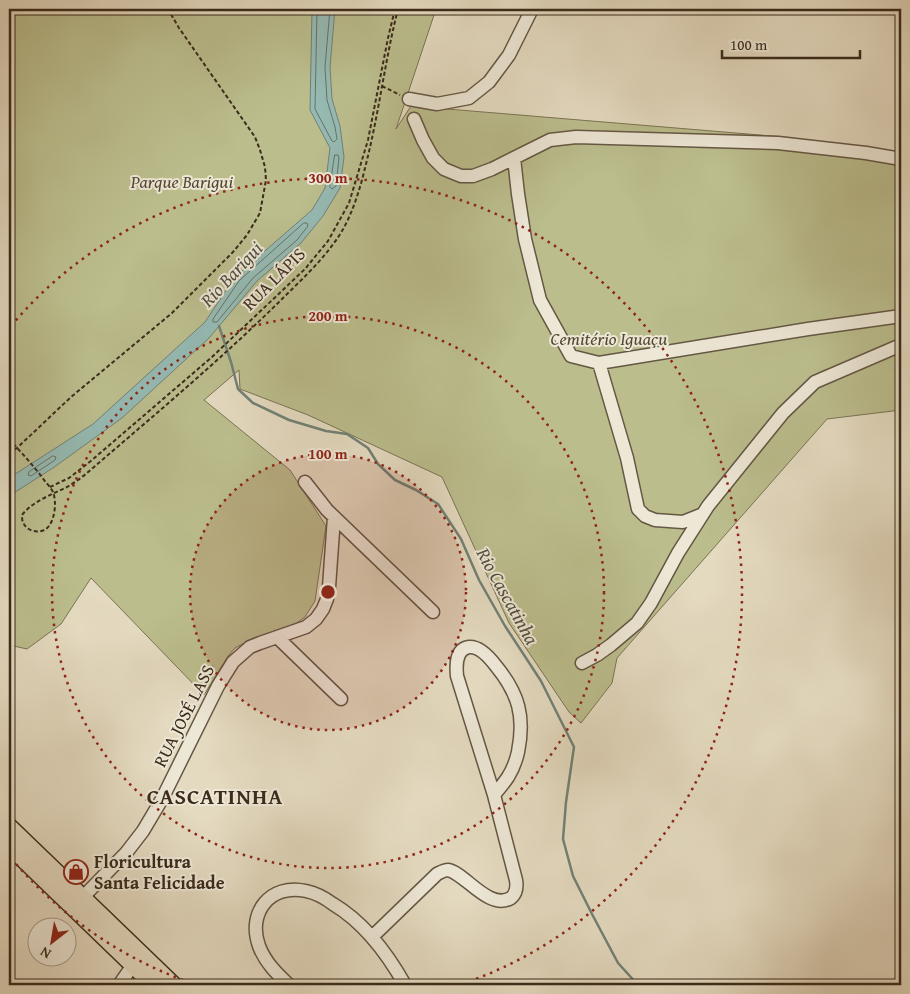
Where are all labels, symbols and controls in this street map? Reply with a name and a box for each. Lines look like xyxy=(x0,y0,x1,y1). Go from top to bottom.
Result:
scale bar xyxy=(722,28,860,60)
text: 100 m xyxy=(730,34,768,55)
text: 300 m xyxy=(308,167,348,188)
park label: Parque Barigui xyxy=(130,168,234,195)
water label: Rio Barigui xyxy=(193,235,269,314)
street label: RUA LÁPIS xyxy=(236,241,312,316)
text: 200 m xyxy=(308,305,348,326)
park label: Cemitério Iguaçu xyxy=(551,325,667,352)
text: 100 m xyxy=(308,443,348,464)
water label: Rio Cascatinha xyxy=(469,541,546,650)
centre of rings xyxy=(319,583,337,601)
street label: RUA JOSÉ LASS xyxy=(146,660,221,772)
district label: CASCATINHA xyxy=(147,780,283,812)
place label: Floricultura Santa Felicidade xyxy=(94,848,225,896)
shop icon: Floricultura Santa Felicidade xyxy=(63,859,89,885)
north arrow xyxy=(28,916,78,966)
text: N xyxy=(36,942,54,964)

